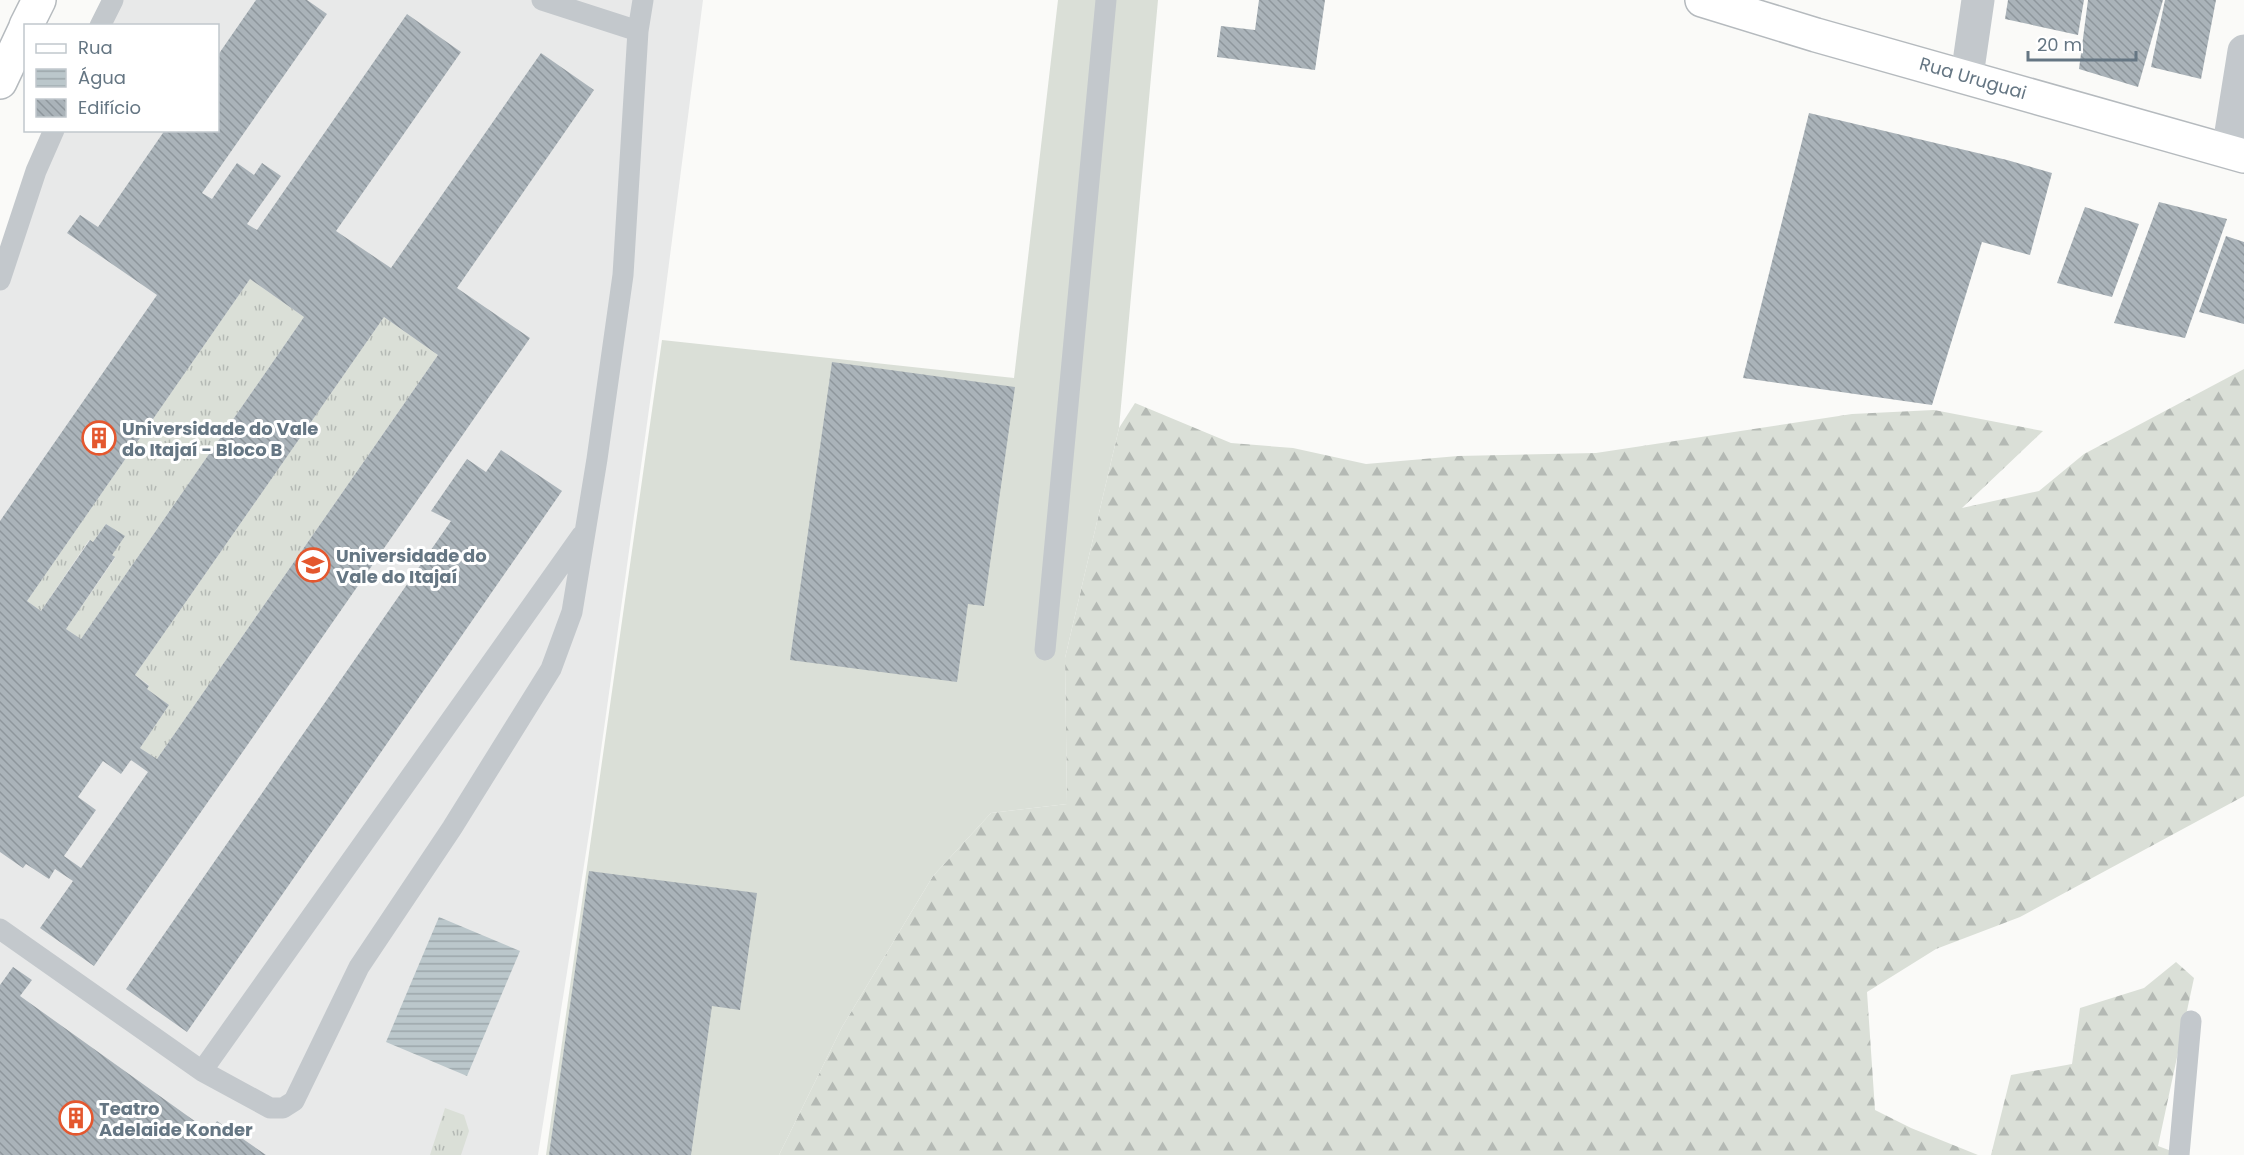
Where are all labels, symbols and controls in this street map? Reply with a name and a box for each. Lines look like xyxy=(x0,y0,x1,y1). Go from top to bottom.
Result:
legend xyxy=(24,24,219,132)
scale bar xyxy=(2028,24,2136,62)
text: 20 m xyxy=(2037,32,2082,57)
text: Rua xyxy=(78,35,113,60)
street label: Rua Uruguai xyxy=(1917,51,2029,105)
text: Água xyxy=(78,65,126,90)
text: Edifício xyxy=(78,95,141,120)
place label: Universidade do Vale do Itajaí - Bloco B xyxy=(122,416,318,462)
building icon: Universidade do Vale do Itajaí - Bloco B xyxy=(81,420,117,456)
place label: Universidade do Vale do Itajaí xyxy=(336,543,487,589)
school or university icon: Universidade do Vale do Itajaí xyxy=(295,547,331,583)
place label: Teatro Adelaide Konder xyxy=(99,1096,253,1142)
building icon: Teatro Adelaide Konder xyxy=(58,1100,94,1136)

